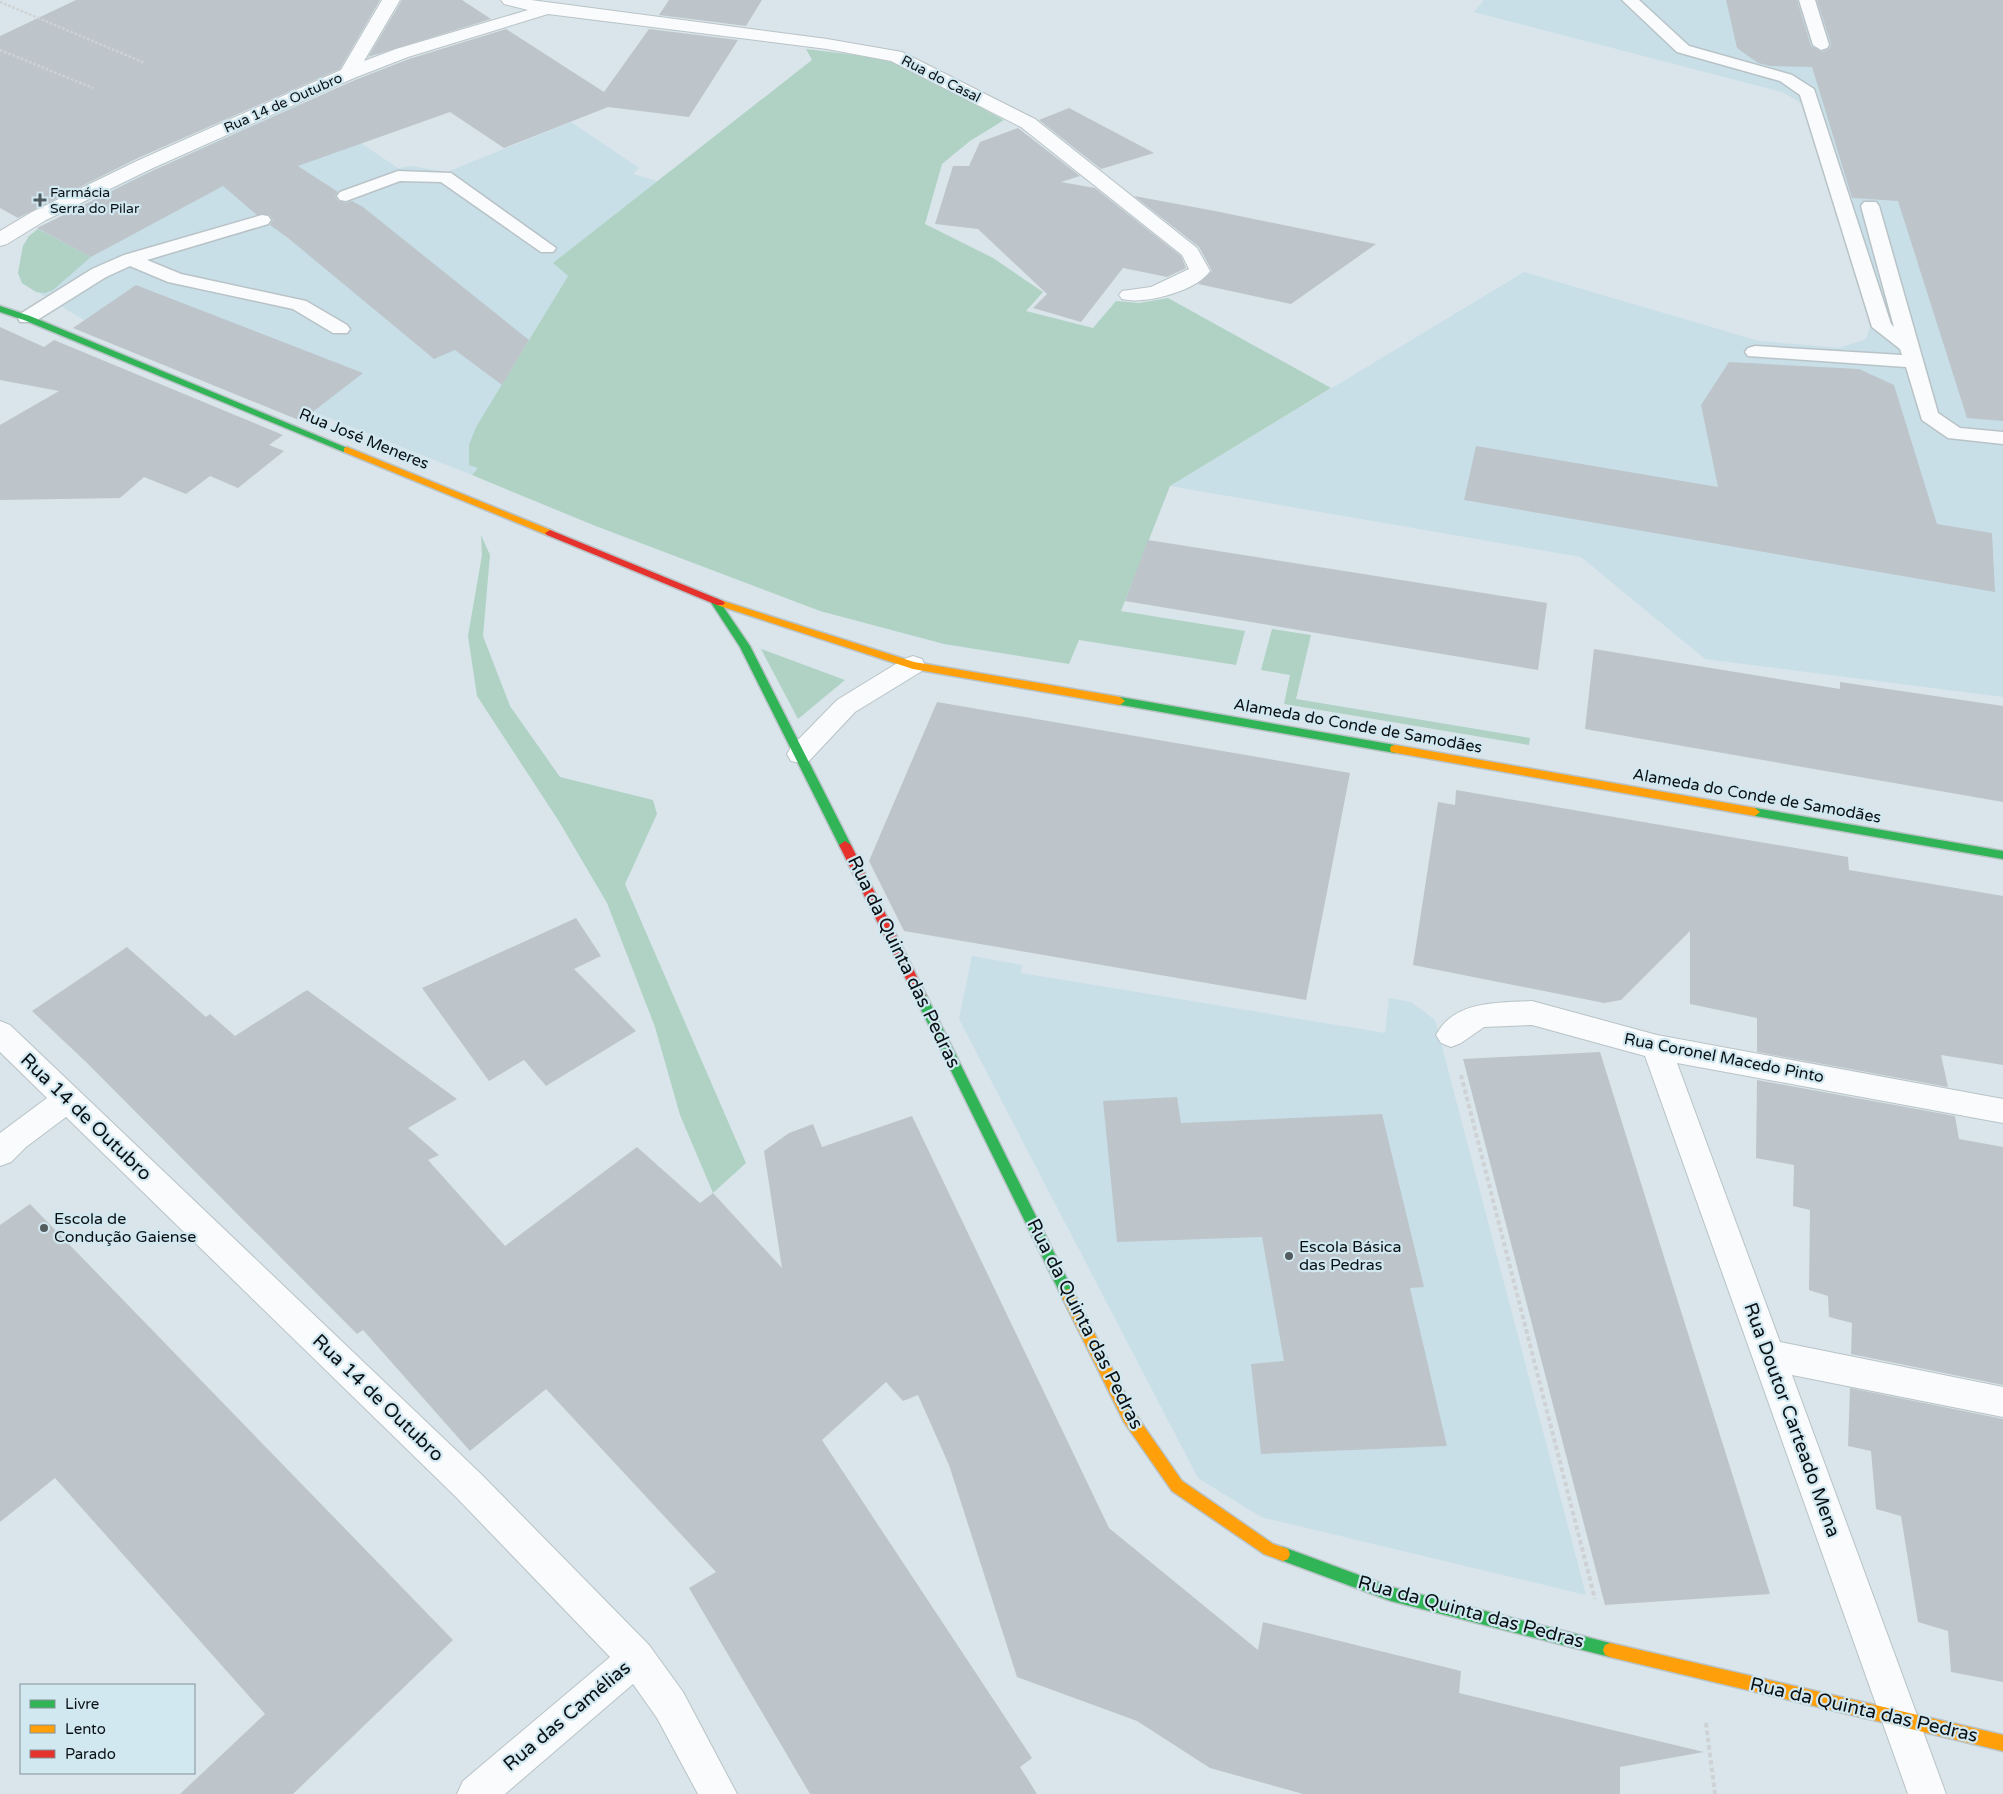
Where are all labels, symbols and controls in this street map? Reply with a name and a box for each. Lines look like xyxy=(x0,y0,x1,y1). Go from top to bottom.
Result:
street label: Rua do Casal xyxy=(899,52,983,106)
street label: Rua 14 de Outubro xyxy=(221,69,345,137)
place label: Farmácia Serra do Pilar xyxy=(50,184,140,217)
marker: Farmácia Serra do Pilar xyxy=(34,194,46,206)
street label: Rua José Meneres xyxy=(296,404,432,474)
street label: Alameda do Conde de Samodães xyxy=(1232,694,1484,758)
street label: Alameda do Conde de Samodães xyxy=(1631,764,1883,828)
street label: Rua da Quinta das Pedras xyxy=(843,852,965,1072)
street label: Rua Coronel Macedo Pinto xyxy=(1622,1029,1826,1087)
street label: Rua 14 de Outubro xyxy=(16,1049,156,1185)
place label: Escola de Condução Gaiense xyxy=(54,1209,196,1247)
street label: Rua da Quinta das Pedras xyxy=(1022,1215,1148,1433)
marker: Escola de Condução Gaiense xyxy=(38,1222,50,1234)
place label: Escola Básica das Pedras xyxy=(1299,1237,1401,1275)
marker: Escola Básica das Pedras xyxy=(1283,1250,1295,1262)
street label: Rua Doutor Carteado Mena xyxy=(1739,1300,1845,1540)
street label: Rua 14 de Outubro xyxy=(308,1330,448,1466)
street label: Rua da Quinta das Pedras xyxy=(1356,1571,1586,1653)
street label: Rua das Camélias xyxy=(499,1657,635,1775)
street label: Rua da Quinta das Pedras xyxy=(1748,1673,1980,1747)
legend xyxy=(20,1684,195,1774)
text: Livre xyxy=(65,1695,99,1713)
text: Lento xyxy=(65,1720,106,1738)
text: Parado xyxy=(65,1745,116,1763)

